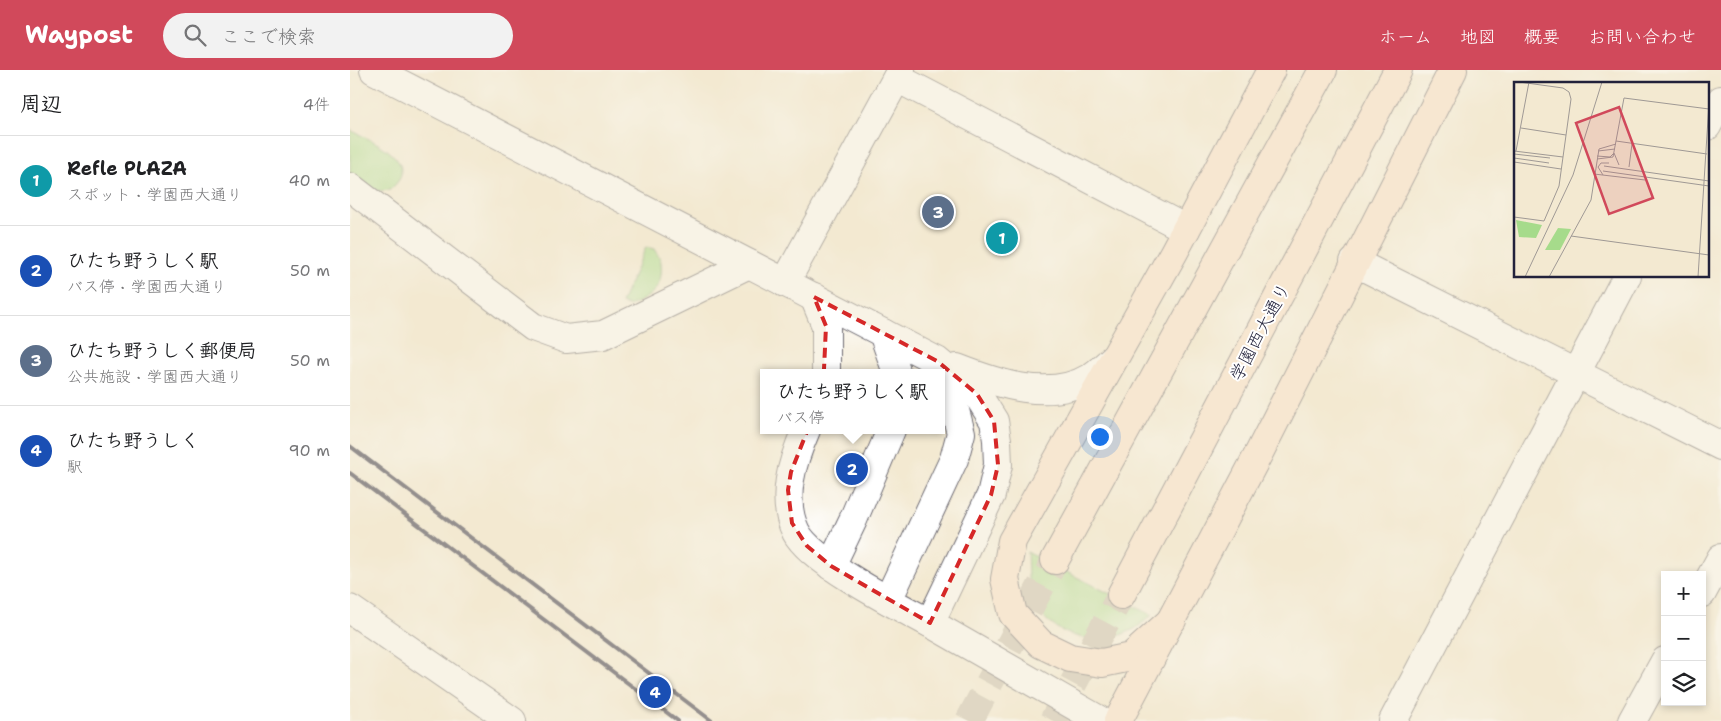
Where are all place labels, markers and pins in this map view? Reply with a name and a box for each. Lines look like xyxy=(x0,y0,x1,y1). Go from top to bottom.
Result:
pin: 3 xyxy=(922,193,954,231)
pin: 1 xyxy=(986,219,1018,257)
pin: 2 xyxy=(836,450,868,488)
pin: 4 xyxy=(639,673,671,711)

